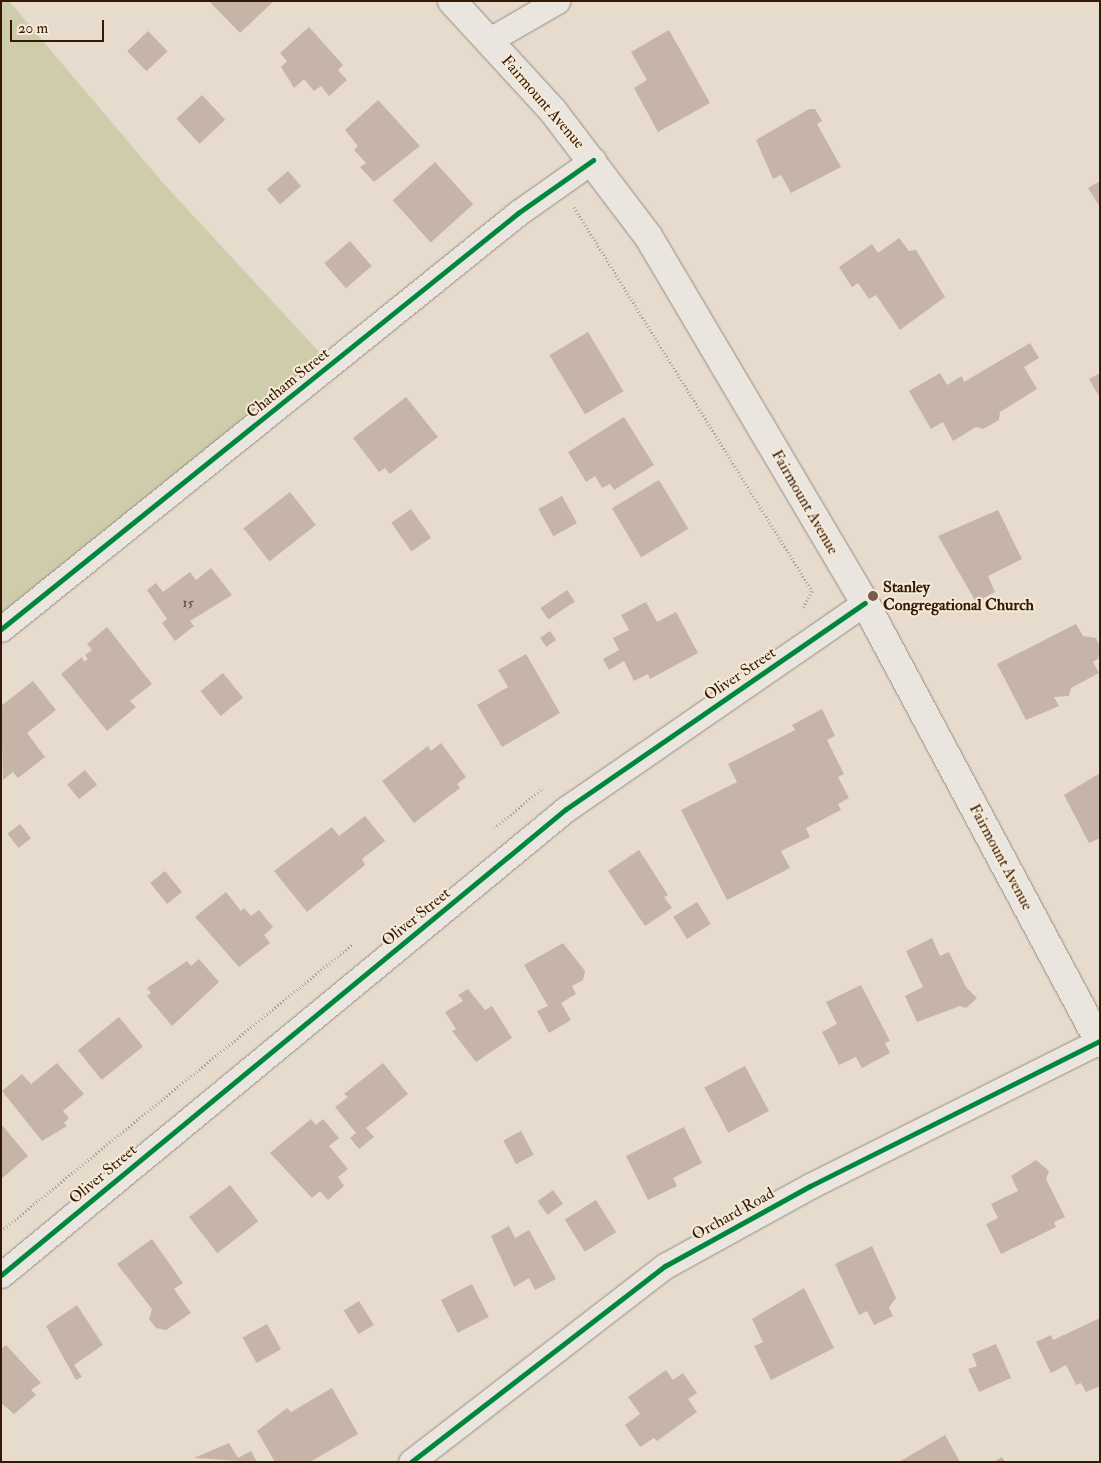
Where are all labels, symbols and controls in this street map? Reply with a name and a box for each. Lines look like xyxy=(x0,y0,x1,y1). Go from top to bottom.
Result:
scale bar xyxy=(12,10,106,42)
text: 20 m xyxy=(18,19,48,38)
street label: Fairmount Avenue xyxy=(497,51,589,153)
street label: Chatham Street xyxy=(243,344,333,422)
street label: Fairmount Avenue xyxy=(767,446,843,558)
place label: Stanley Congregational Church xyxy=(883,577,1034,615)
marker: Stanley Congregational Church xyxy=(867,590,879,602)
house number: 15 xyxy=(182,595,194,611)
street label: Oliver Street xyxy=(700,643,780,705)
street label: Fairmount Avenue xyxy=(965,801,1037,913)
street label: Oliver Street xyxy=(378,884,454,950)
street label: Oliver Street xyxy=(65,1140,141,1208)
street label: Orchard Road xyxy=(689,1184,777,1244)

